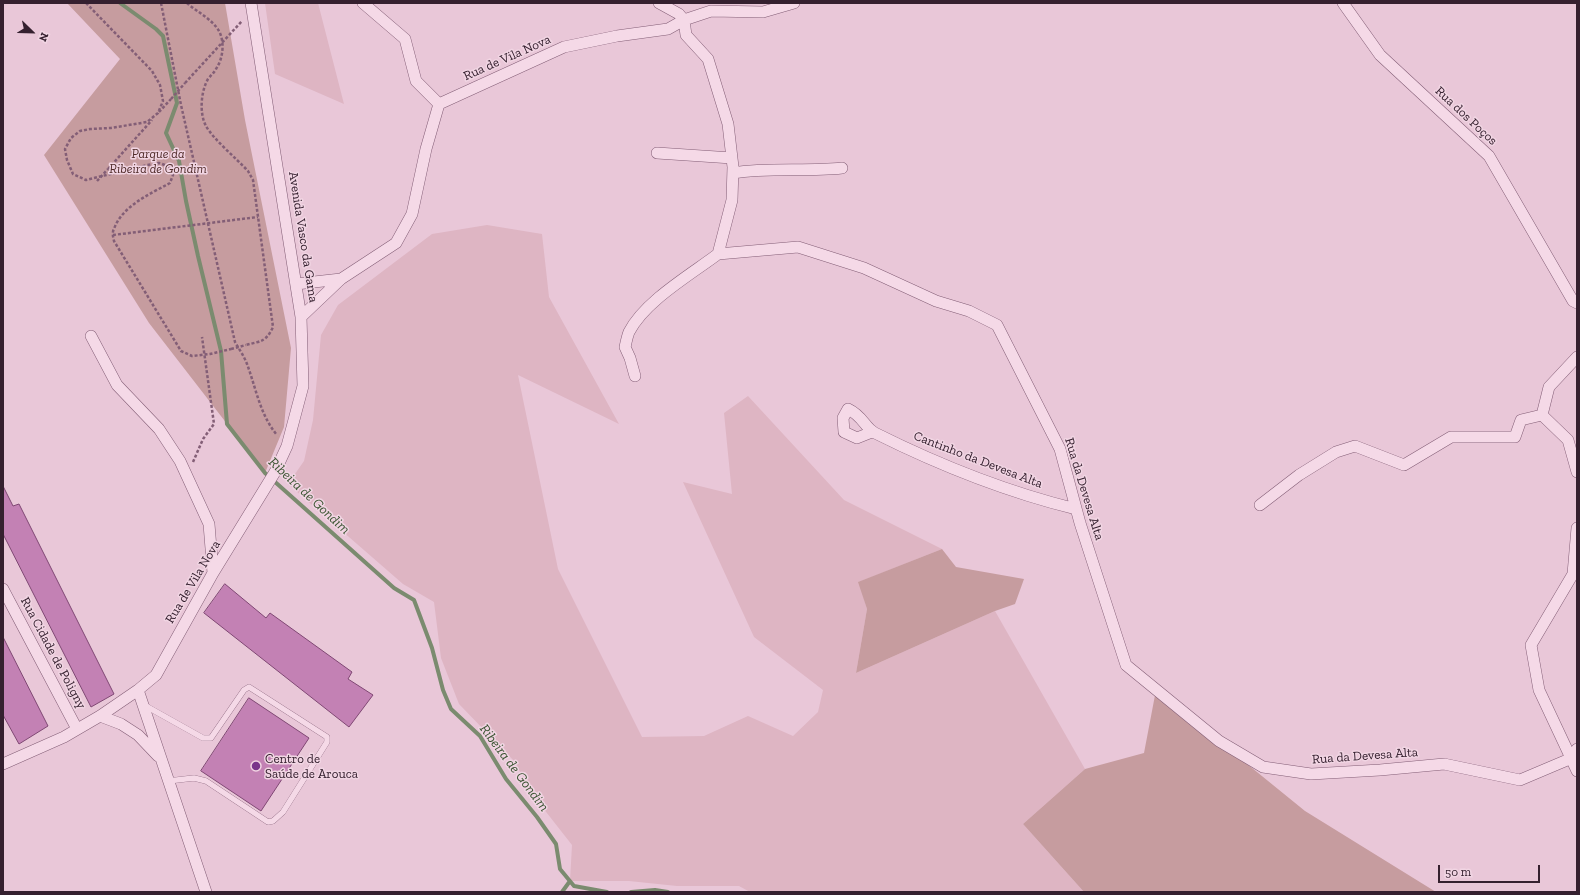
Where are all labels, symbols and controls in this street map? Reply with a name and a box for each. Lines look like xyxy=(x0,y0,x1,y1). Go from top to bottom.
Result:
north arrow xyxy=(12,12,52,52)
text: N xyxy=(36,30,51,43)
street label: Rua de Vila Nova xyxy=(461,32,553,84)
street label: Rua dos Poços xyxy=(1432,83,1500,149)
park label: Parque da Ribeira de Gondim xyxy=(109,146,207,177)
street label: Avenida Vasco da Gama xyxy=(285,171,321,303)
street label: Cantinho da Devesa Alta xyxy=(911,428,1045,492)
street label: Rua da Devesa Alta xyxy=(1061,436,1107,542)
water label: Ribeira de Gondim xyxy=(265,454,353,538)
street label: Rua de Vila Nova xyxy=(162,538,224,626)
street label: Rua Cidade de Poligny xyxy=(17,594,89,712)
water label: Ribeira de Gondim xyxy=(476,721,552,815)
street label: Rua da Devesa Alta xyxy=(1311,745,1419,767)
place label: Centro de Saúde de Arouca xyxy=(265,751,358,782)
marker: Centro de Saúde de Arouca xyxy=(250,760,262,772)
scale bar xyxy=(1440,857,1542,883)
text: 50 m xyxy=(1445,865,1471,879)

